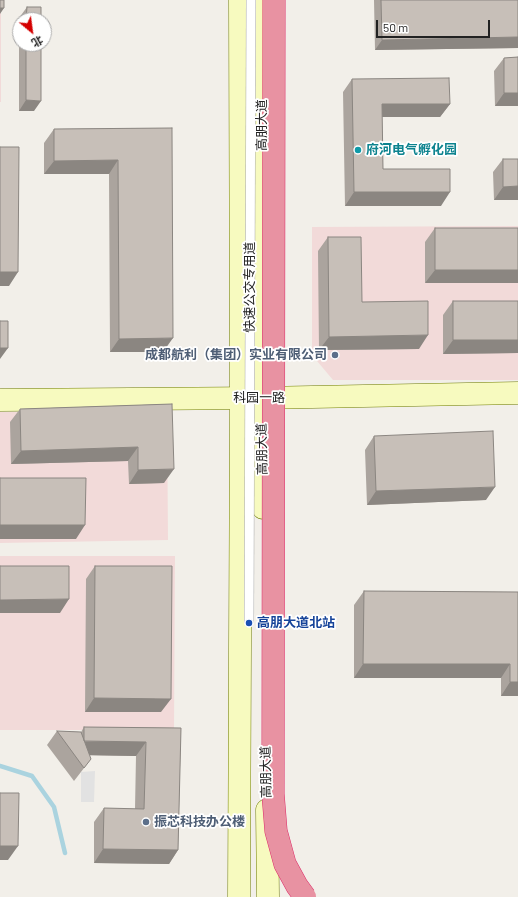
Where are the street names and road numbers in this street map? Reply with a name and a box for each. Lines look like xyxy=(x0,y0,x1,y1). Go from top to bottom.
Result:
street label: 高朋大道 xyxy=(254,99,270,151)
street label: 快速公交专用道 xyxy=(242,242,258,332)
street label: 科园一路 xyxy=(233,390,285,406)
street label: 高朋大道 xyxy=(254,423,270,475)
street label: 高朋大道 xyxy=(258,746,274,798)

